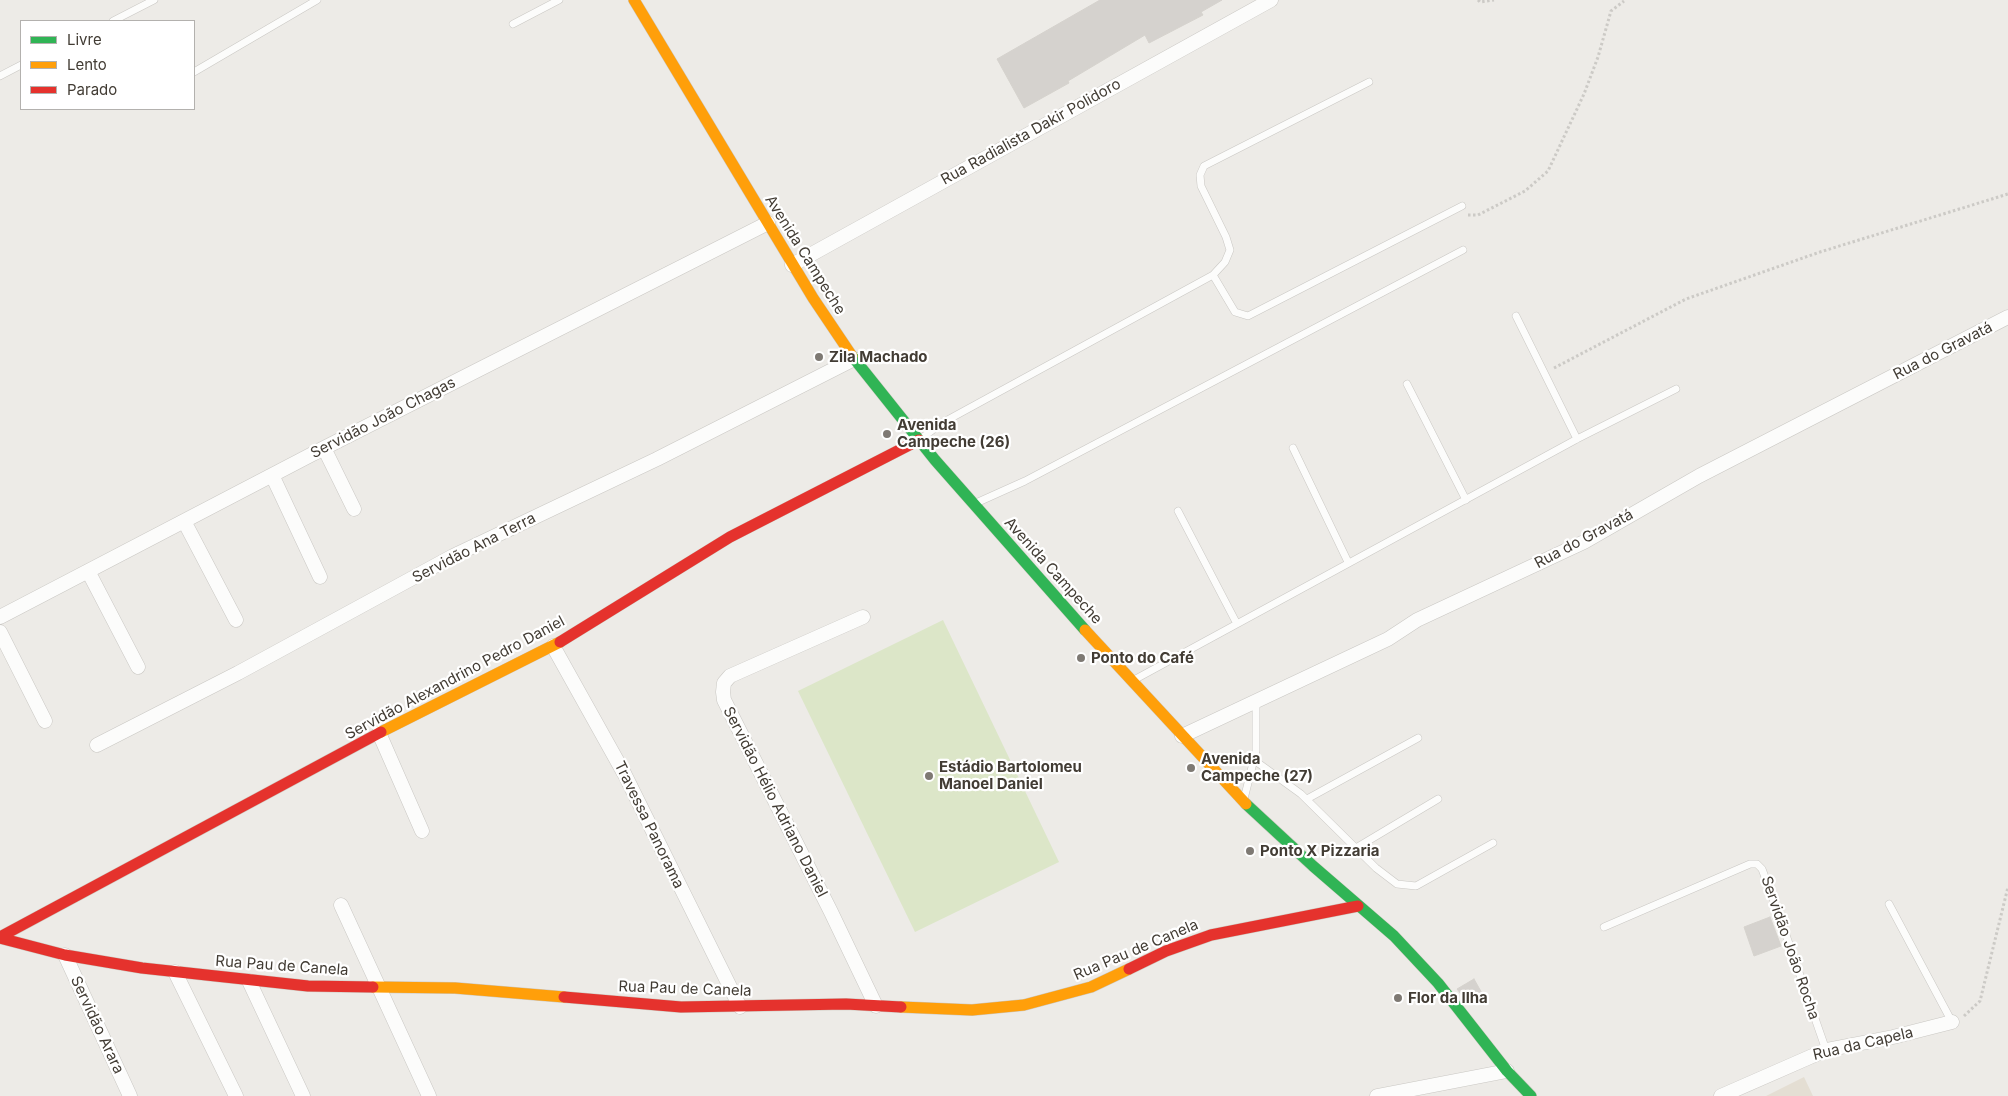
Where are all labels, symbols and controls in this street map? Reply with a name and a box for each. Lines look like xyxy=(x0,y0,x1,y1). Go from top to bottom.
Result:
legend xyxy=(20,20,195,110)
text: Livre xyxy=(67,30,102,49)
text: Lento xyxy=(67,55,107,74)
street label: Rua Radialista Dakir Polidoro xyxy=(938,75,1124,189)
text: Parado xyxy=(67,80,117,99)
street label: Avenida Campeche xyxy=(761,192,849,318)
street label: Rua do Gravatá xyxy=(1890,318,1996,384)
place label: Zila Machado xyxy=(829,348,928,366)
marker: Zila Machado xyxy=(813,351,825,363)
street label: Servidão João Chagas xyxy=(308,374,458,462)
place label: Avenida Campeche (26) xyxy=(897,416,1010,451)
marker: Avenida Campeche (26) xyxy=(881,428,893,440)
street label: Rua do Gravatá xyxy=(1532,506,1636,572)
street label: Servidão Ana Terra xyxy=(409,509,539,587)
street label: Avenida Campeche xyxy=(1000,514,1106,628)
street label: Servidão Alexandrino Pedro Daniel xyxy=(342,612,568,744)
place label: Ponto do Café xyxy=(1091,649,1194,667)
marker: Ponto do Café xyxy=(1075,652,1087,664)
street label: Servidão Hélio Adriano Daniel xyxy=(719,704,831,900)
place label: Avenida Campeche (27) xyxy=(1201,750,1313,785)
street label: Travessa Panorama xyxy=(610,758,688,892)
place label: Estádio Bartolomeu Manoel Daniel xyxy=(939,758,1082,793)
marker: Avenida Campeche (27) xyxy=(1185,762,1197,774)
marker: Estádio Bartolomeu Manoel Daniel xyxy=(923,770,935,782)
place label: Ponto X Pizzaria xyxy=(1260,842,1380,860)
marker: Ponto X Pizzaria xyxy=(1244,845,1256,857)
street label: Servidão João Rocha xyxy=(1757,874,1823,1022)
street label: Rua Pau de Canela xyxy=(1071,916,1201,984)
street label: Rua Pau de Canela xyxy=(215,952,349,980)
street label: Servidão Arara xyxy=(67,973,127,1077)
street label: Rua Pau de Canela xyxy=(618,978,752,1000)
place label: Flor da Ilha xyxy=(1408,989,1488,1007)
marker: Flor da Ilha xyxy=(1392,992,1404,1004)
street label: Rua da Capela xyxy=(1811,1024,1915,1064)

